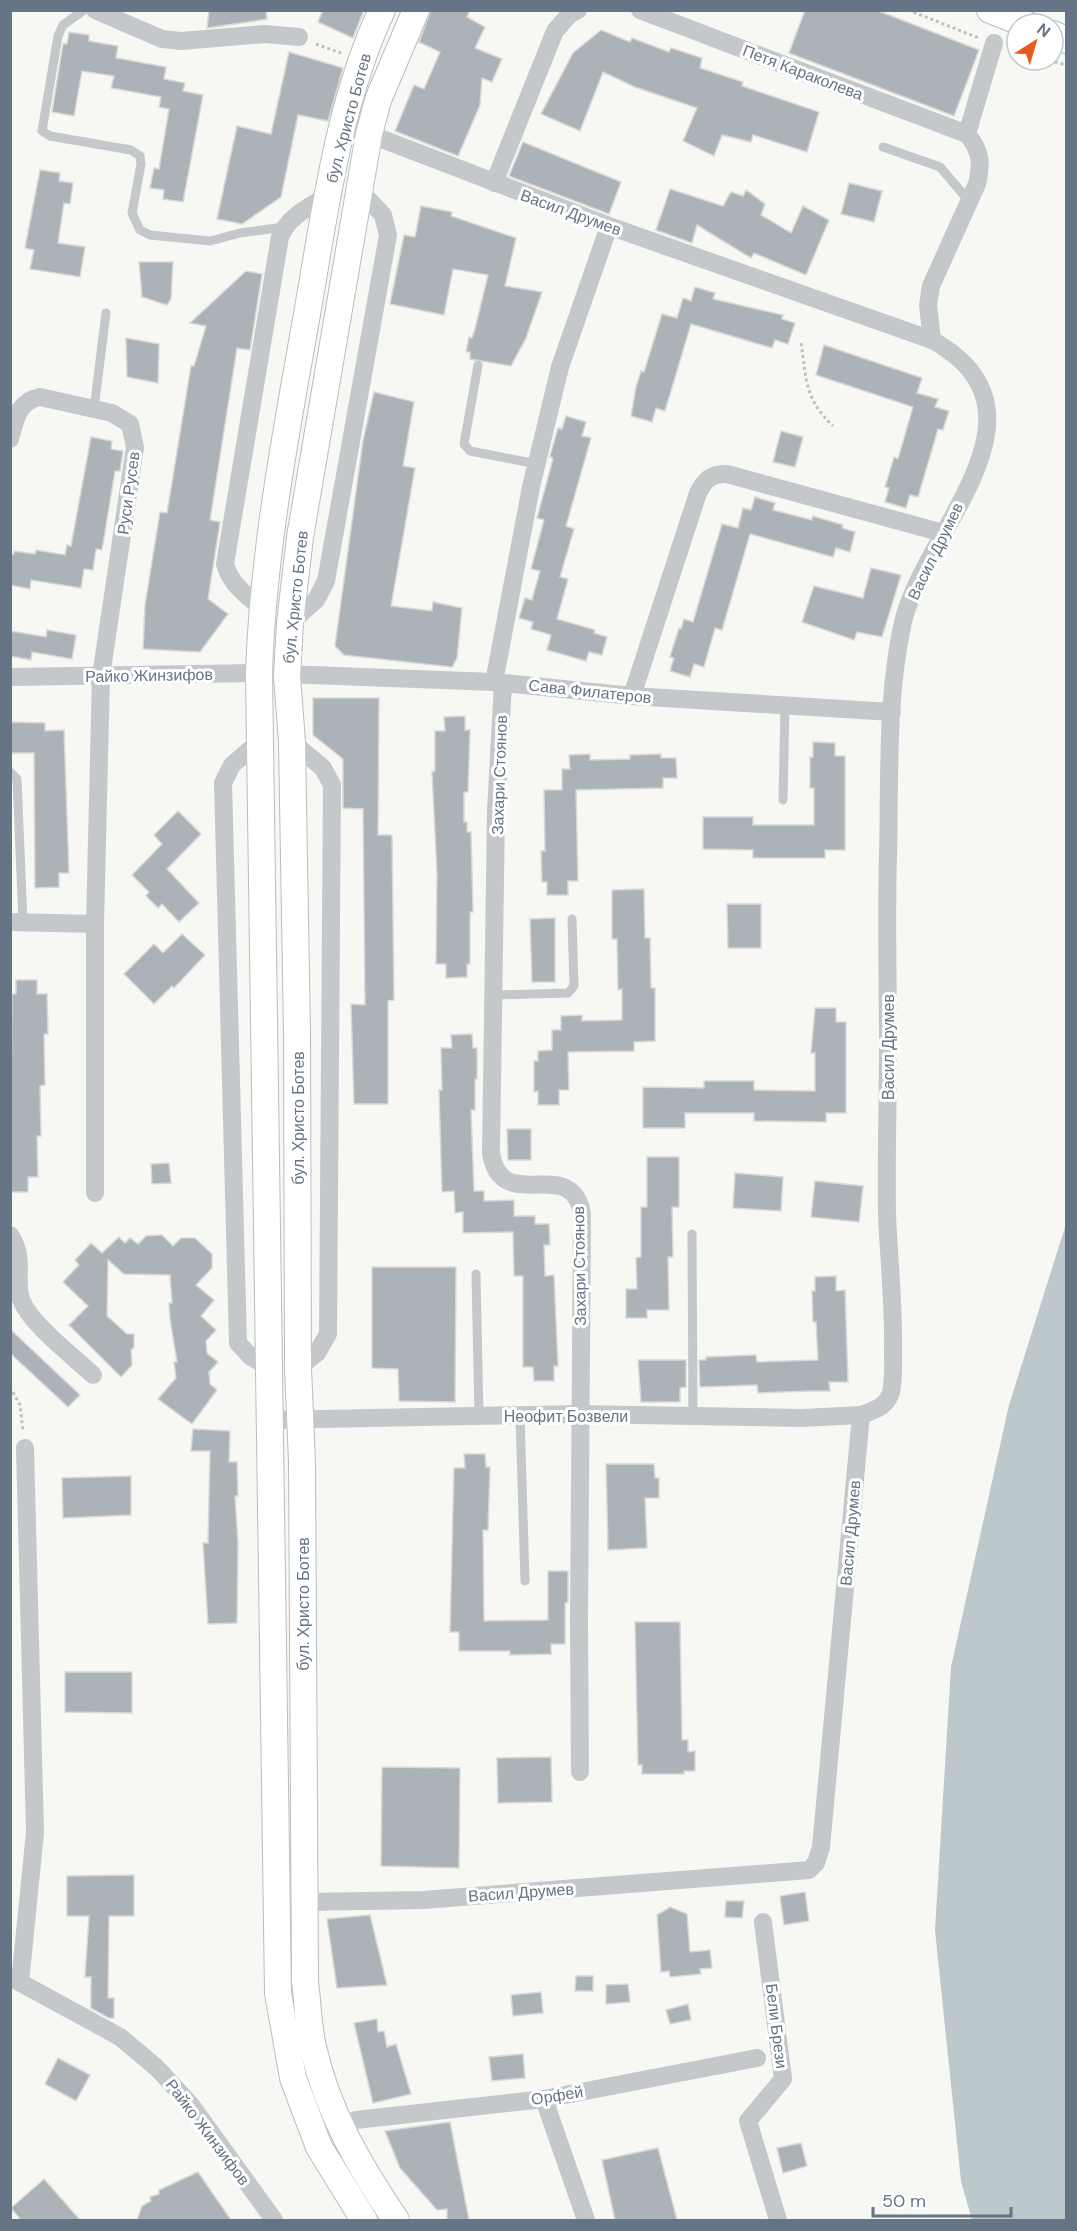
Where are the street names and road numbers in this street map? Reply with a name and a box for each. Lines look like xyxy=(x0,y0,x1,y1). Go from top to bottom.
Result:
street label: Петя Караколева xyxy=(740,40,866,105)
street label: бул. Христо Ботев xyxy=(321,51,376,185)
street label: Васил Друмев xyxy=(517,184,624,240)
street label: Руси Русев xyxy=(112,450,145,536)
street label: Васил Друмев xyxy=(903,499,968,603)
street label: бул. Христо Ботев xyxy=(278,530,313,665)
street label: Райко Жинзифов xyxy=(85,664,213,687)
street label: Сава Филатеров xyxy=(527,675,652,708)
street label: Захари Стоянов xyxy=(487,715,512,835)
street label: Васил Друмев xyxy=(878,994,899,1100)
street label: бул. Христо Ботев xyxy=(288,1051,309,1185)
street label: Захари Стоянов xyxy=(568,1206,591,1326)
street label: Неофит Бозвели xyxy=(504,1406,628,1427)
street label: Васил Друмев xyxy=(835,1479,866,1587)
street label: бул. Христо Ботев xyxy=(293,1537,314,1671)
street label: Васил Друмев xyxy=(467,1878,575,1907)
street label: Бели Брези xyxy=(761,1982,792,2070)
street label: Райко Жинзифов xyxy=(161,2075,254,2190)
street label: Орфей xyxy=(530,2081,585,2110)

